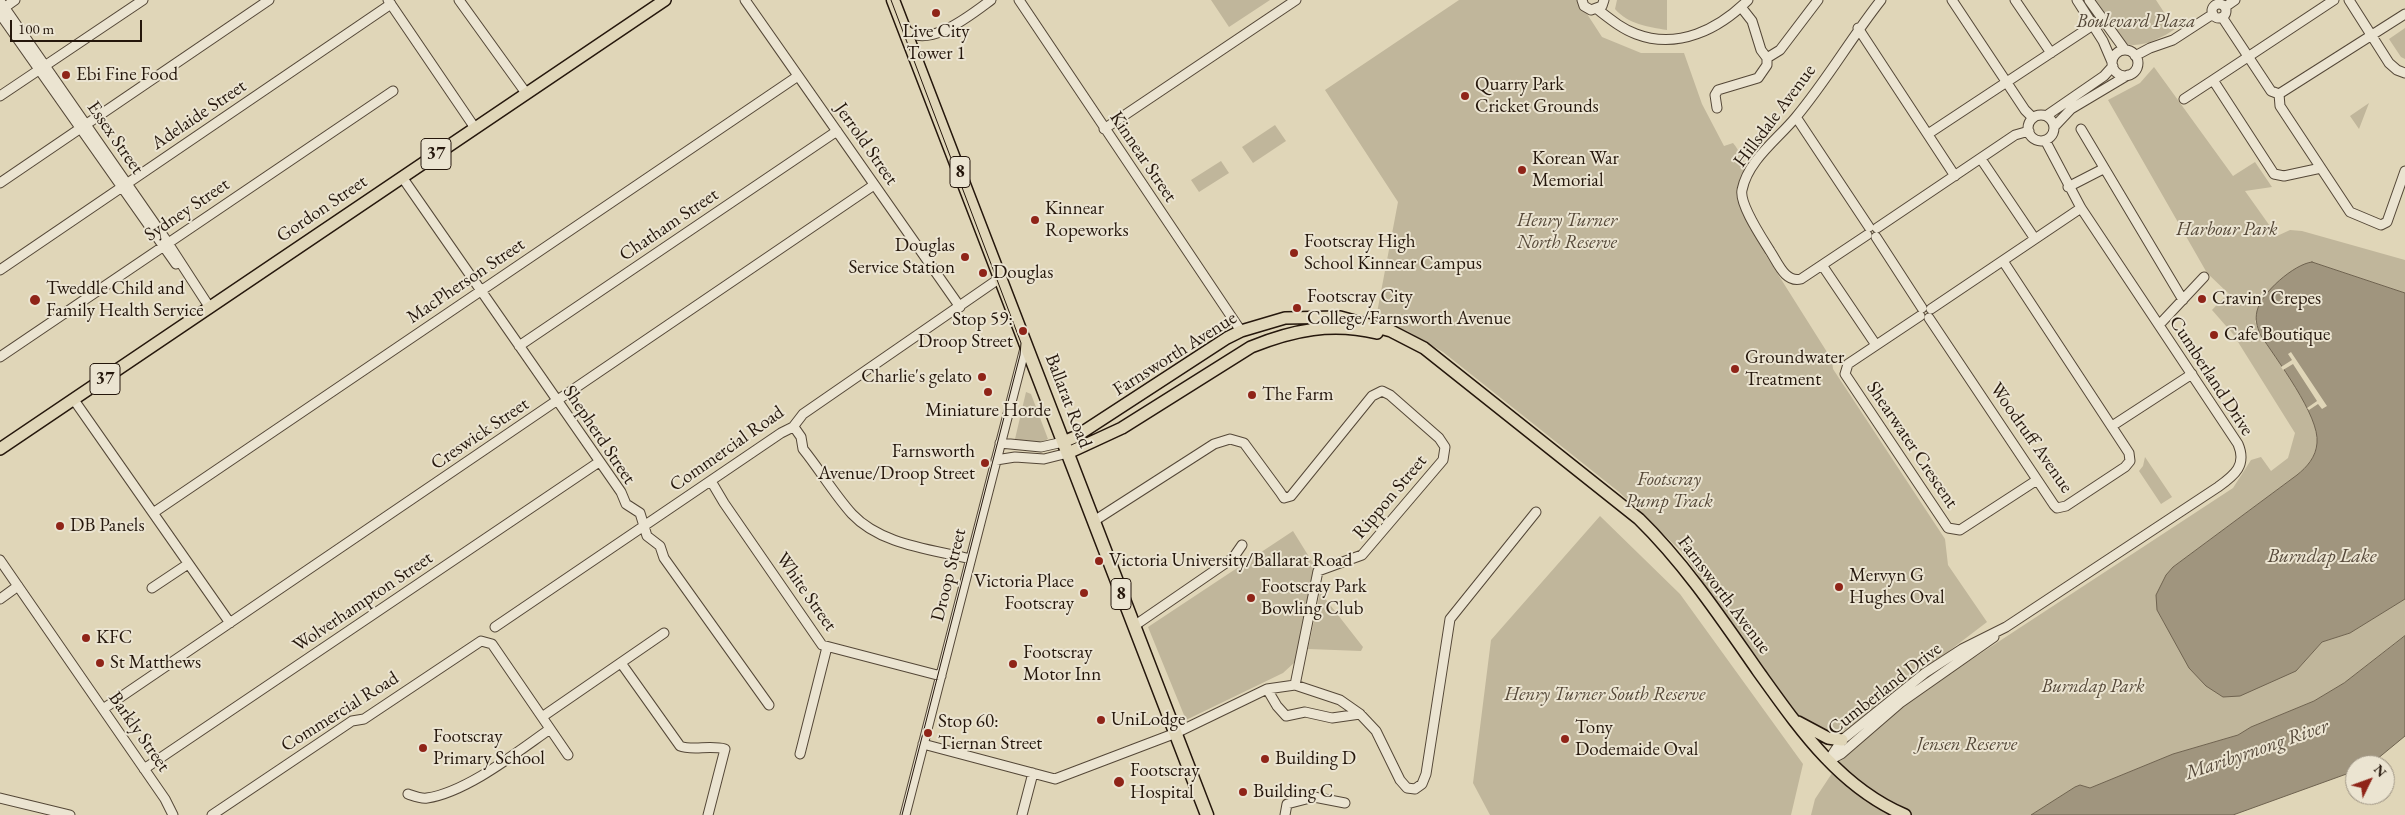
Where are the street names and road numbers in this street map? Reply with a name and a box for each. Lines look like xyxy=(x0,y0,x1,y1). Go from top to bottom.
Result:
street label: Hillsdale Avenue xyxy=(1729,60,1821,172)
street label: Adelaide Street xyxy=(147,75,251,155)
street label: Essex Street xyxy=(82,97,148,179)
street label: Jerrold Street xyxy=(829,98,903,190)
street label: Kinnear Street xyxy=(1104,107,1182,207)
road number: 37 xyxy=(421,138,451,170)
road number: 8 xyxy=(950,156,970,188)
street label: Gordon Street xyxy=(272,170,372,248)
street label: Sydney Street xyxy=(140,173,234,247)
street label: Chatham Street xyxy=(615,184,723,266)
street label: MacPherson Street xyxy=(403,233,529,329)
street label: Farnsworth Avenue xyxy=(1109,307,1241,401)
street label: Cumberland Drive xyxy=(2164,312,2258,440)
street label: Ballarat Road xyxy=(1040,351,1096,451)
road number: 37 xyxy=(90,364,120,394)
street label: Shearwater Crescent xyxy=(1861,377,1963,513)
street label: Woodruff Avenue xyxy=(1985,378,2077,498)
street label: Shepherd Street xyxy=(558,381,640,489)
street label: Creswick Street xyxy=(427,393,533,475)
street label: Commercial Road xyxy=(665,401,789,497)
street label: Rippon Street xyxy=(1348,450,1432,544)
street label: Droop Street xyxy=(926,526,972,624)
street label: Farnsworth Avenue xyxy=(1672,532,1776,658)
street label: Wolverhampton Street xyxy=(289,547,437,657)
street label: White Street xyxy=(771,548,841,636)
road number: 8 xyxy=(1111,578,1131,610)
street label: Cumberland Drive xyxy=(1824,638,1946,740)
street label: Commercial Road xyxy=(277,667,403,757)
street label: Barkly Street xyxy=(103,688,175,776)

